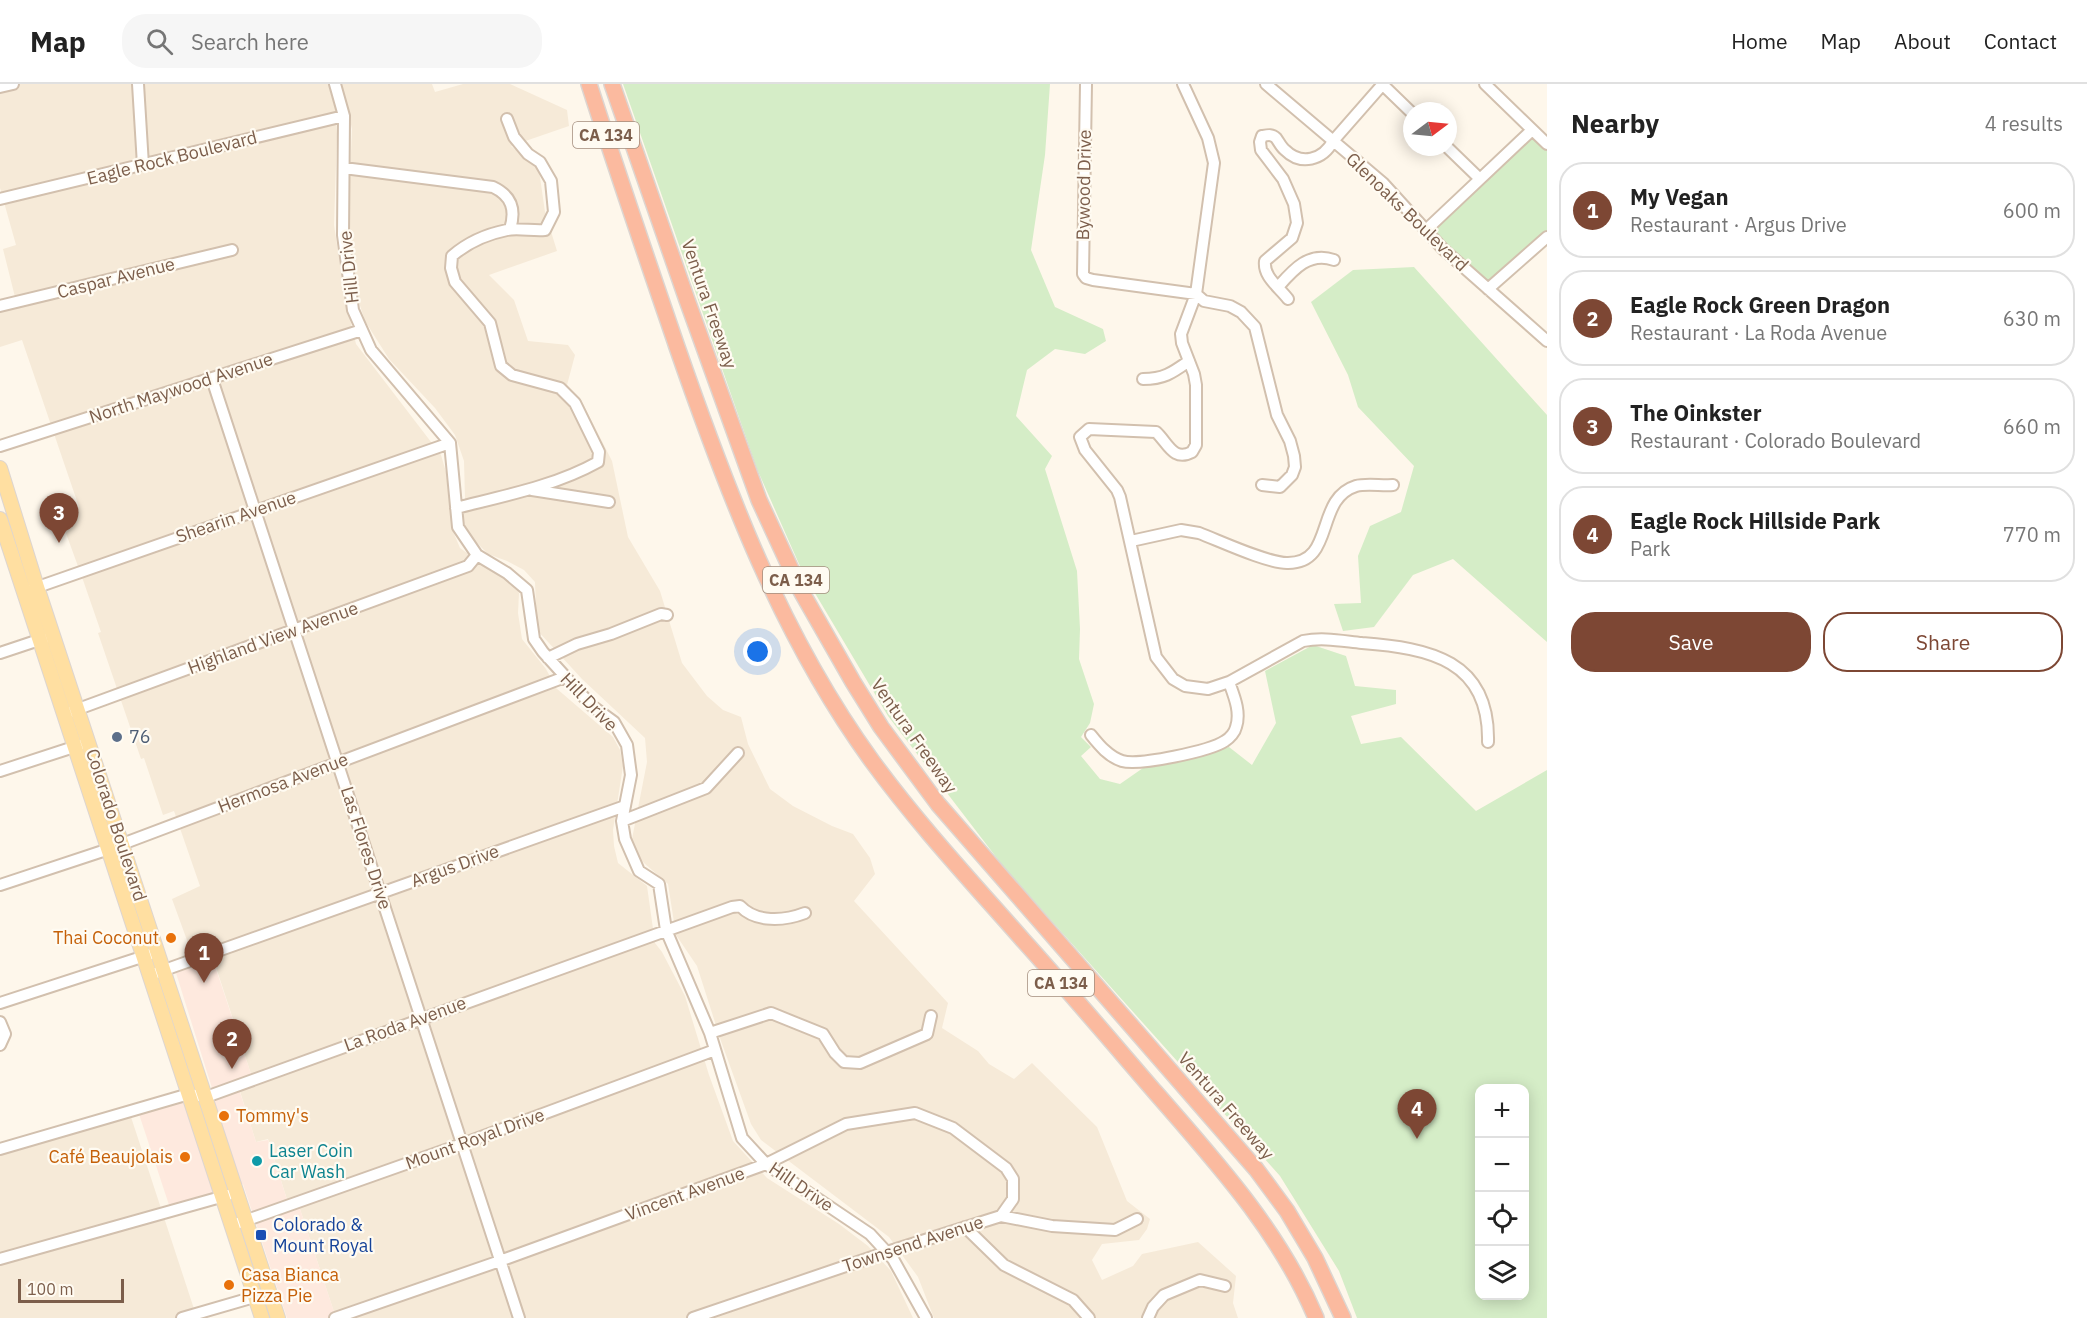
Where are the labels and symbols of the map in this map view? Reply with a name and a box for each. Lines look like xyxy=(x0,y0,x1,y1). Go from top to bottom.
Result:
north arrow xyxy=(1403,102,1457,156)
road number: CA 134 xyxy=(573,122,639,148)
street label: Eagle Rock Boulevard xyxy=(84,125,259,190)
street label: Bywood Drive xyxy=(1071,129,1096,241)
street label: Glenoaks Boulevard xyxy=(1341,147,1473,276)
street label: Hill Drive xyxy=(333,229,364,305)
street label: Ventura Freeway xyxy=(677,236,742,372)
street label: Caspar Avenue xyxy=(55,252,177,303)
street label: North Maywood Avenue xyxy=(86,347,276,428)
street label: Shearin Avenue xyxy=(173,485,299,548)
pin: 3 xyxy=(40,494,78,543)
road number: CA 134 xyxy=(763,567,829,593)
street label: Highland View Avenue xyxy=(184,596,361,679)
your location xyxy=(743,637,772,666)
street label: Hill Drive xyxy=(556,667,623,736)
street label: Ventura Freeway xyxy=(866,674,963,798)
place label: 76 xyxy=(129,725,151,748)
marker: 76 xyxy=(110,730,124,744)
street label: Colorado Boulevard xyxy=(81,746,152,904)
street label: Hermosa Avenue xyxy=(214,747,351,818)
street label: Las Flores Drive xyxy=(336,783,397,912)
street label: Argus Drive xyxy=(408,839,502,892)
place label: Thai Coconut xyxy=(53,926,159,949)
marker: Thai Coconut xyxy=(164,931,178,945)
pin: 1 xyxy=(184,934,224,983)
road number: CA 134 xyxy=(1028,970,1094,996)
street label: La Roda Avenue xyxy=(340,991,469,1056)
pin: 2 xyxy=(212,1020,252,1069)
street label: Ventura Freeway xyxy=(1173,1047,1280,1164)
pin: 4 xyxy=(1398,1090,1436,1139)
street label: Mount Royal Drive xyxy=(402,1103,548,1174)
place label: Tommy's xyxy=(236,1104,309,1127)
marker: Tommy's xyxy=(217,1109,231,1123)
place label: Laser Coin Car Wash xyxy=(269,1139,353,1183)
place label: Café Beaujolais xyxy=(48,1145,173,1168)
marker: Café Beaujolais xyxy=(178,1150,192,1164)
marker: Laser Coin Car Wash xyxy=(250,1154,264,1168)
street label: Hill Drive xyxy=(765,1157,838,1217)
street label: Vincent Avenue xyxy=(622,1161,748,1226)
street label: Townsend Avenue xyxy=(839,1210,986,1277)
place label: Colorado & Mount Royal xyxy=(273,1213,373,1257)
marker: Colorado & Mount Royal xyxy=(254,1228,268,1242)
place label: Casa Bianca Pizza Pie xyxy=(241,1263,340,1307)
scale bar xyxy=(18,1276,124,1304)
marker: Casa Bianca Pizza Pie xyxy=(222,1278,236,1292)

